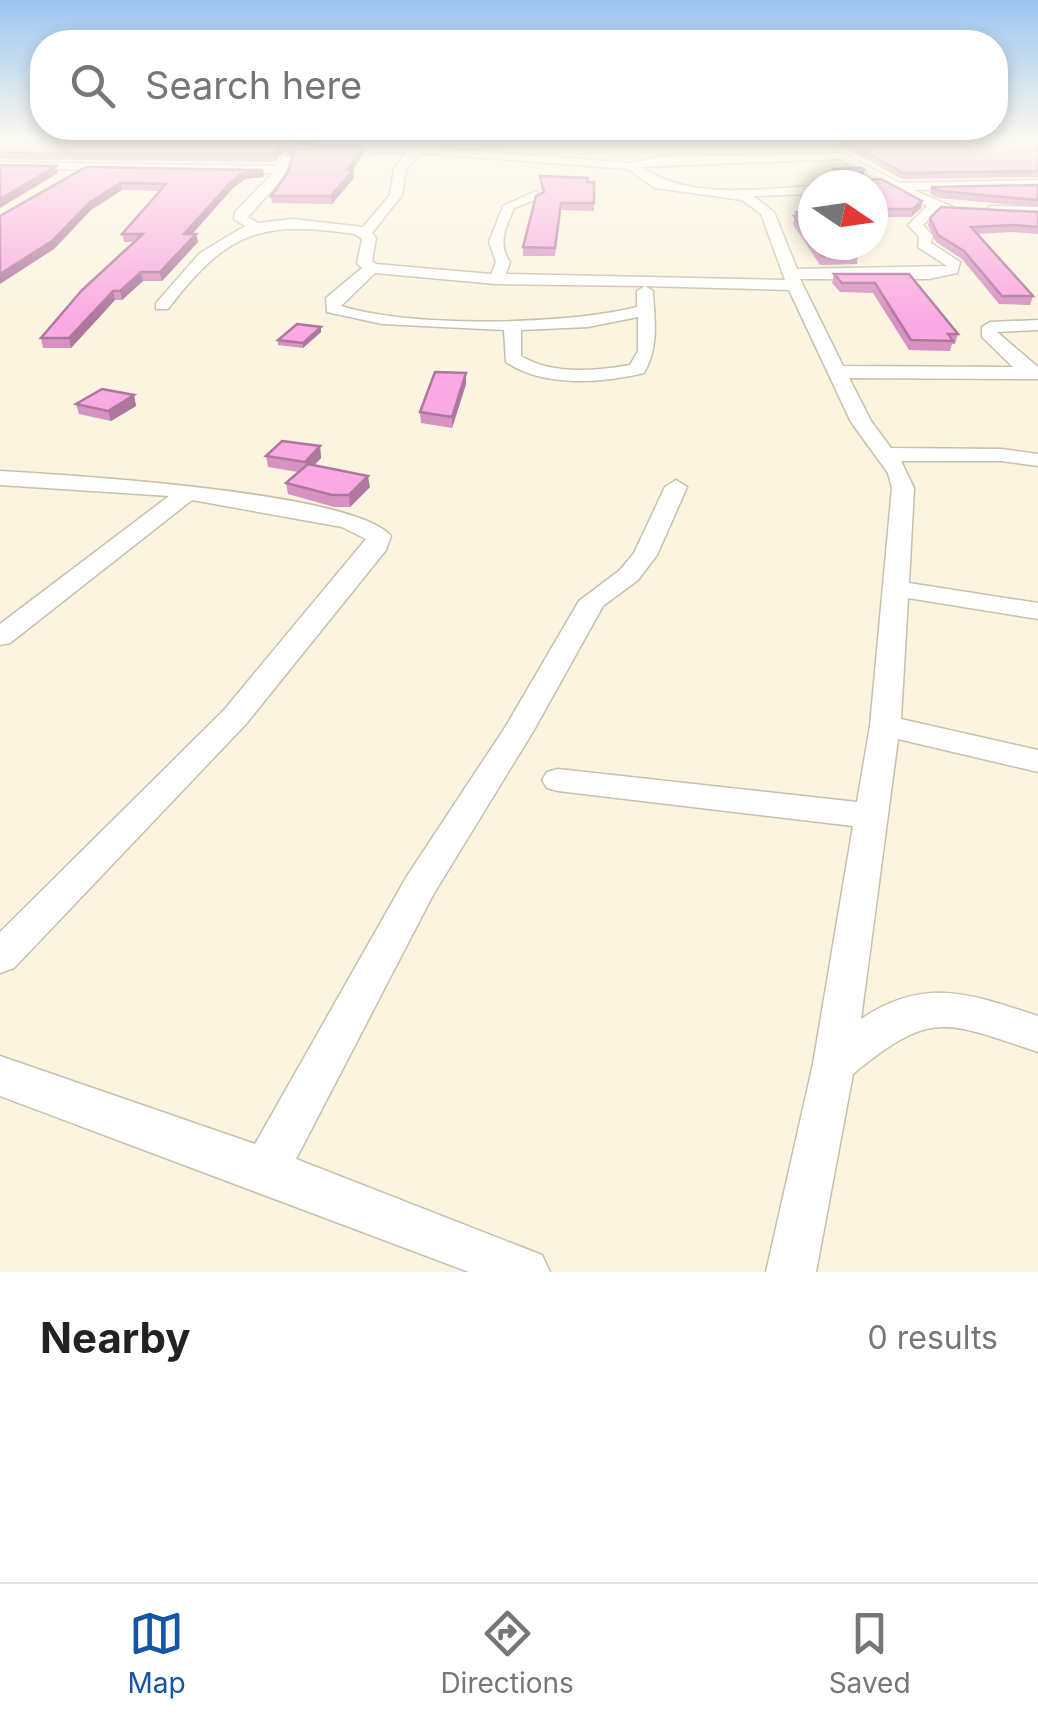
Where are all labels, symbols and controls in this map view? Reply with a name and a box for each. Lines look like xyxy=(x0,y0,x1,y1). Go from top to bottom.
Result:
search box xyxy=(30,30,1008,140)
icon: search xyxy=(65,58,120,113)
text: Search here xyxy=(145,62,362,108)
north arrow xyxy=(798,170,888,260)
text: Nearby xyxy=(40,1312,191,1363)
text: 0 results xyxy=(868,1318,998,1357)
tab: Map xyxy=(127,1606,186,1700)
tab: Directions xyxy=(440,1606,574,1700)
tab: Saved xyxy=(829,1606,911,1700)

